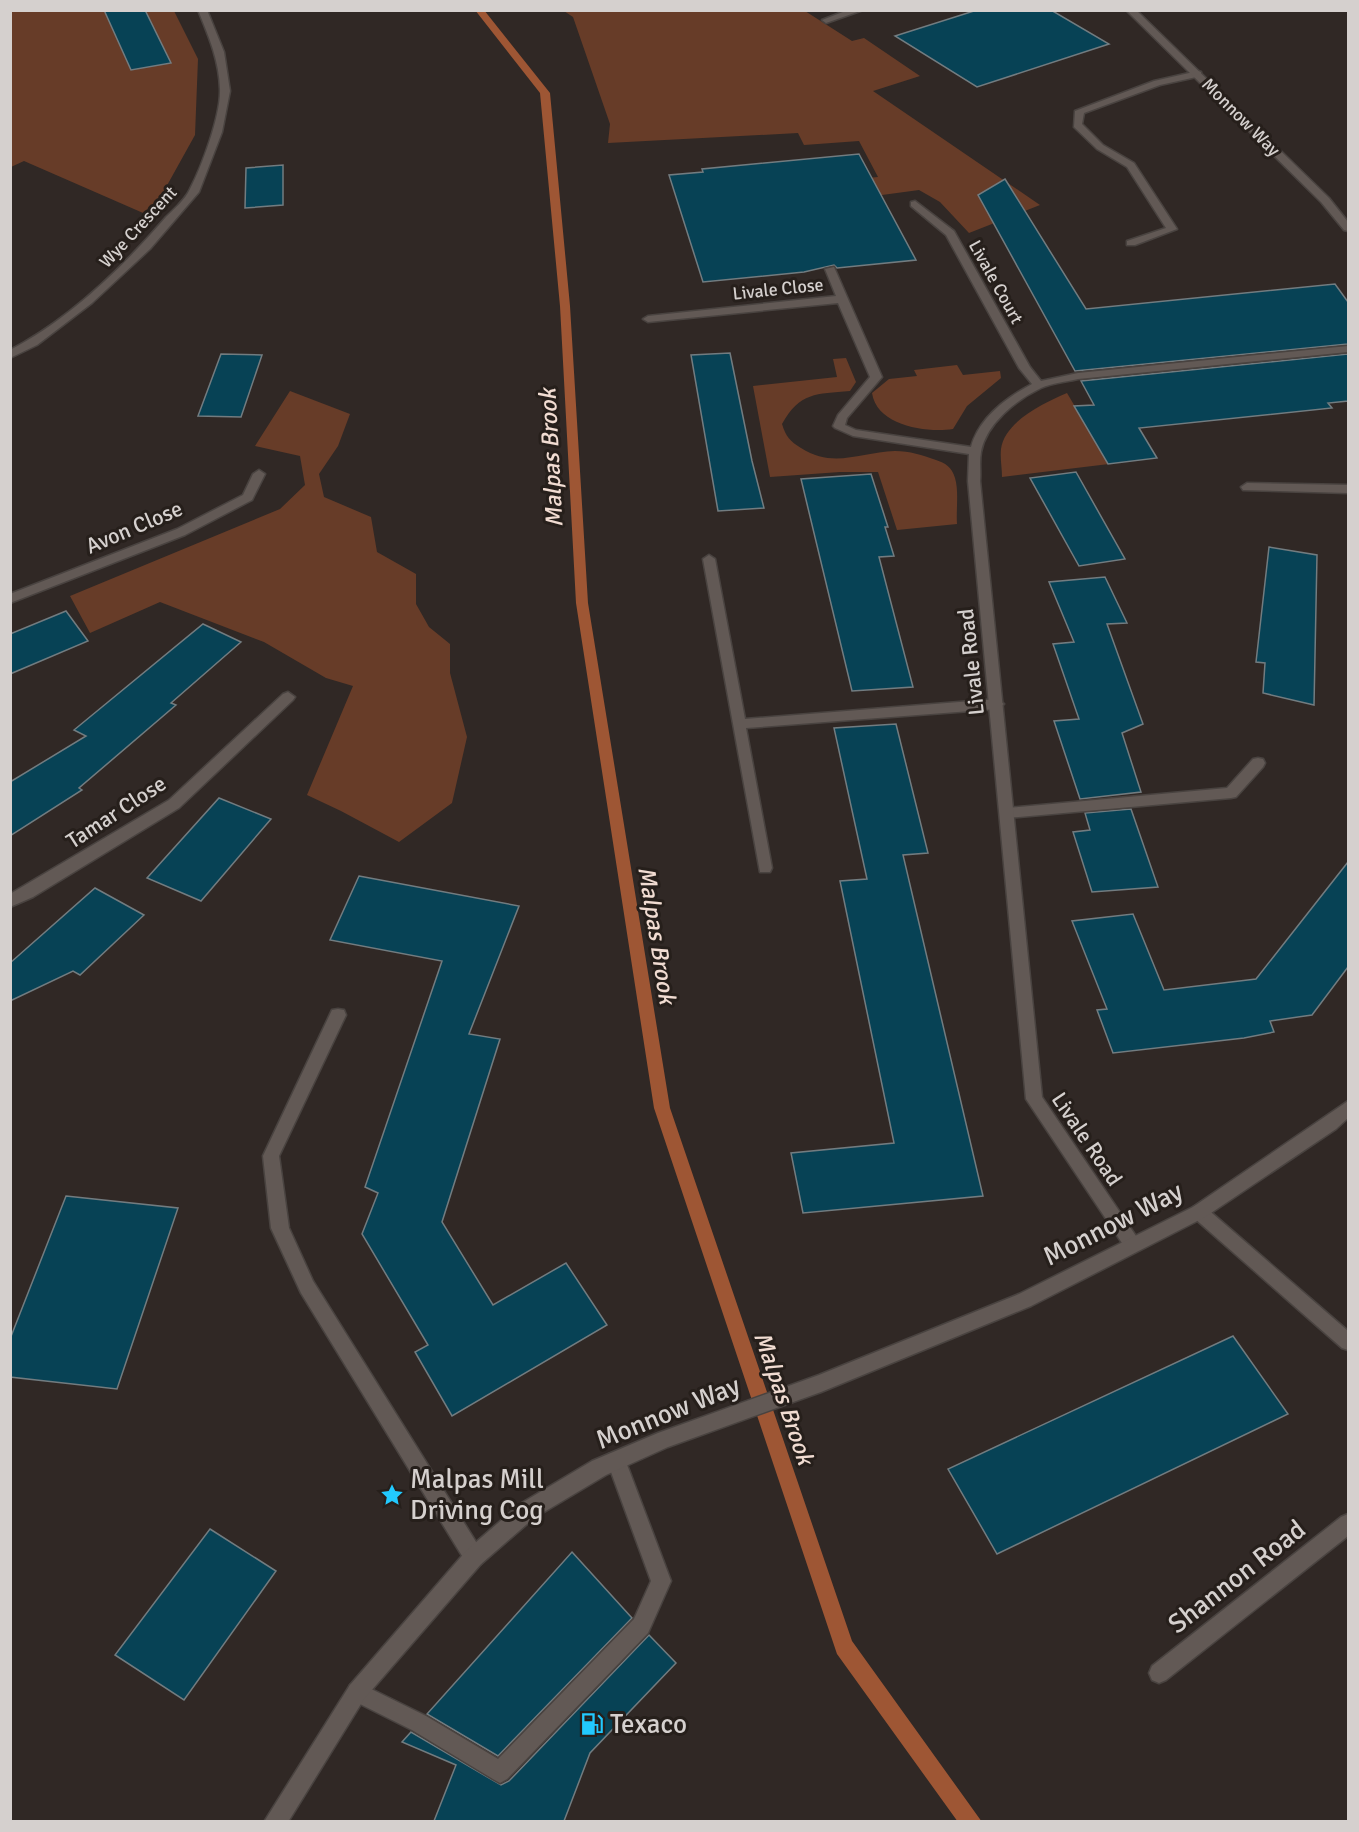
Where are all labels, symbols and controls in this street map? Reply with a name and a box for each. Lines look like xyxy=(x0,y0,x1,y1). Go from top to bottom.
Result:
street label: Monnow Way xyxy=(1197,73,1285,161)
street label: Wye Crescent xyxy=(94,181,182,273)
street label: Livale Court xyxy=(964,236,1028,328)
street label: Livale Close xyxy=(731,273,825,305)
water label: Malpas Brook xyxy=(532,386,570,528)
street label: Avon Close xyxy=(81,495,187,559)
street label: Livale Road xyxy=(952,607,990,717)
street label: Tamar Close xyxy=(61,770,171,854)
water label: Malpas Brook xyxy=(631,864,683,1008)
street label: Livale Road xyxy=(1046,1087,1128,1191)
street label: Monnow Way xyxy=(1038,1175,1189,1273)
water label: Malpas Brook xyxy=(747,1327,821,1470)
street label: Monnow Way xyxy=(591,1369,745,1457)
place label: Malpas Mill Driving Cog xyxy=(410,1463,544,1527)
place icon: Malpas Mill Driving Cog xyxy=(379,1482,405,1508)
street label: Shannon Road xyxy=(1162,1513,1312,1641)
place label: Texaco xyxy=(610,1708,687,1741)
fuel station icon: Texaco xyxy=(579,1711,605,1737)

